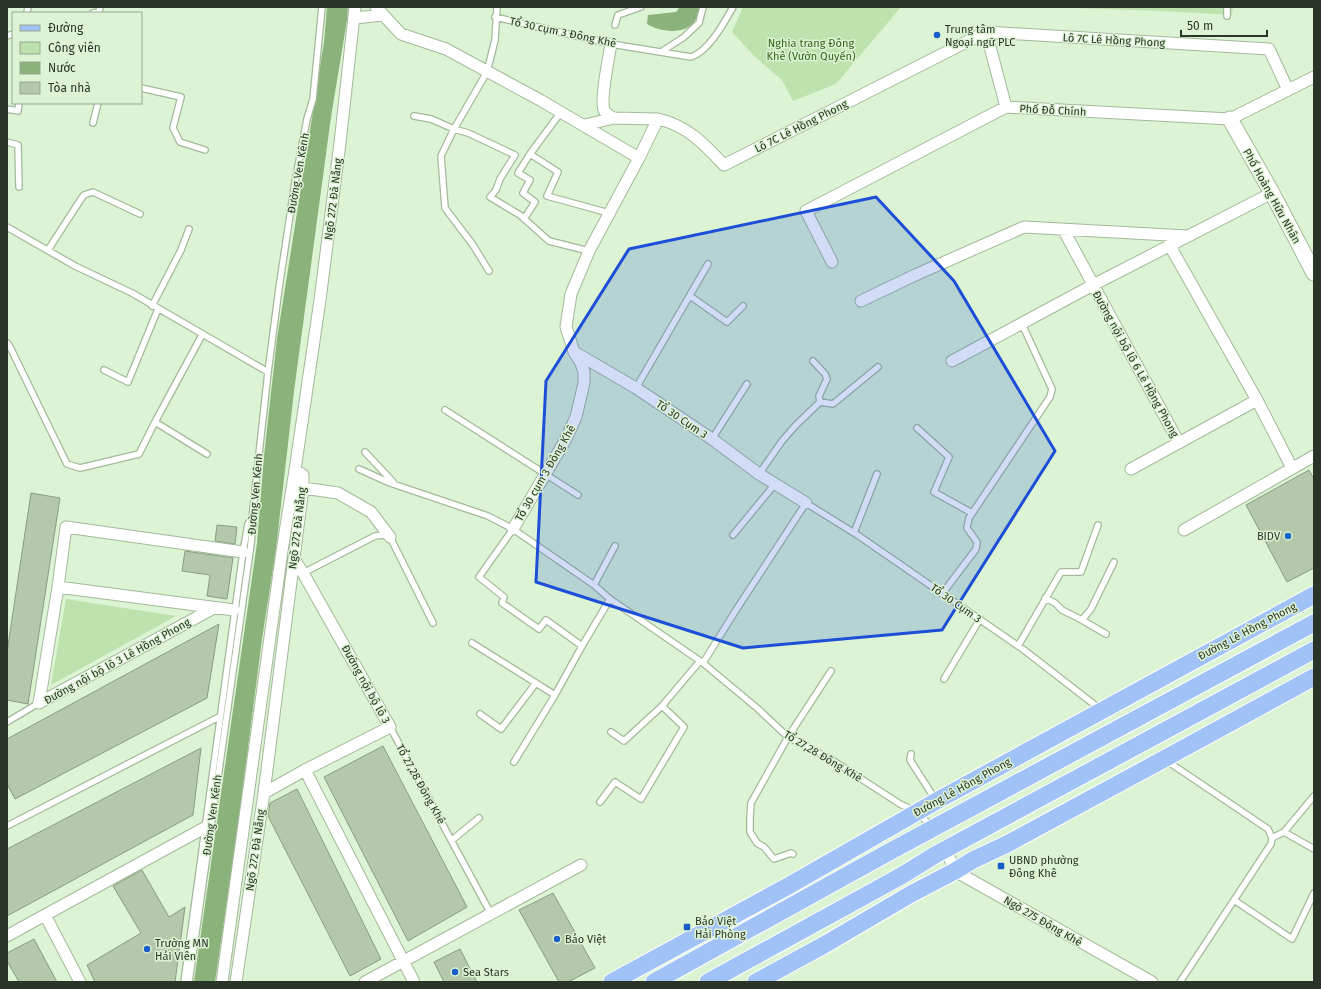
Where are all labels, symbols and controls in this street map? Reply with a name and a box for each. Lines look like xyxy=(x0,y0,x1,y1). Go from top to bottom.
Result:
legend xyxy=(12,12,142,104)
scale bar xyxy=(1181,12,1267,38)
street label: Tổ 30 cụm 3 Đông Khê xyxy=(508,14,618,50)
text: 50 m xyxy=(1187,19,1213,33)
text: Đường xyxy=(48,21,84,35)
place label: Trung tâm Ngoại ngữ PLC xyxy=(945,23,1016,49)
marker: Trung tâm Ngoại ngữ PLC xyxy=(932,30,942,40)
street label: Lô 7C Lê Hồng Phong xyxy=(1062,31,1166,50)
park label: Nghia trang Đông Khê (Vườn Quyến) xyxy=(767,37,856,63)
text: Công viên xyxy=(48,41,101,55)
text: Nước xyxy=(48,61,76,75)
text: Tòa nhà xyxy=(48,81,91,95)
street label: Lô 7C Lê Hồng Phong xyxy=(753,97,850,156)
street label: Phố Đỗ Chính xyxy=(1019,102,1087,119)
street label: Đường Ven Kênh xyxy=(285,132,312,214)
street label: Phố Hoàng Hữu Nhân xyxy=(1240,146,1303,246)
street label: Ngõ 272 Đà Nẵng xyxy=(322,157,345,241)
street label: Đường nội bộ lô 6 Lê Hồng Phong xyxy=(1090,289,1182,440)
street label: Tổ 30 Cụm 3 xyxy=(654,397,710,441)
street label: Tổ 30 cụm 3 Đông Khê xyxy=(512,422,578,524)
street label: Đường Ven Kênh xyxy=(245,453,266,535)
street label: Ngõ 272 Đà Nẵng xyxy=(286,486,309,570)
place label: BIDV xyxy=(1257,530,1281,543)
marker: BIDV xyxy=(1283,531,1293,541)
street label: Tổ 30 Cụm 3 xyxy=(928,580,984,626)
street label: Đường Lê Hồng Phong xyxy=(1196,600,1299,663)
street label: Đường nội bộ lô 3 Lê Hồng Phong xyxy=(42,616,193,707)
street label: Đường nội bộ lô 3 xyxy=(339,643,393,726)
street label: Tổ 27,28 Đông Khê xyxy=(781,727,865,785)
street label: Tổ 27,28 Đông Khê xyxy=(393,742,449,826)
street label: Đường Lê Hồng Phong xyxy=(911,755,1014,820)
street label: Đường Ven Kênh xyxy=(200,774,225,856)
street label: Ngõ 272 Đà Nẵng xyxy=(243,808,268,892)
place label: UBND phường Đông Khê xyxy=(1009,854,1079,880)
marker: UBND phường Đông Khê xyxy=(996,861,1006,871)
street label: Ngõ 275 Đông Khê xyxy=(1001,894,1084,949)
place label: Bảo Việt Hải Phòng xyxy=(695,915,746,941)
marker: Bảo Việt Hải Phòng xyxy=(682,922,692,932)
place label: Bảo Việt xyxy=(565,933,606,946)
marker: Bảo Việt xyxy=(552,934,562,944)
place label: Trường MN Hải Viên xyxy=(155,937,209,963)
marker: Trường MN Hải Viên xyxy=(142,944,152,954)
place label: Sea Stars xyxy=(463,966,509,979)
marker: Sea Stars xyxy=(450,967,460,977)

